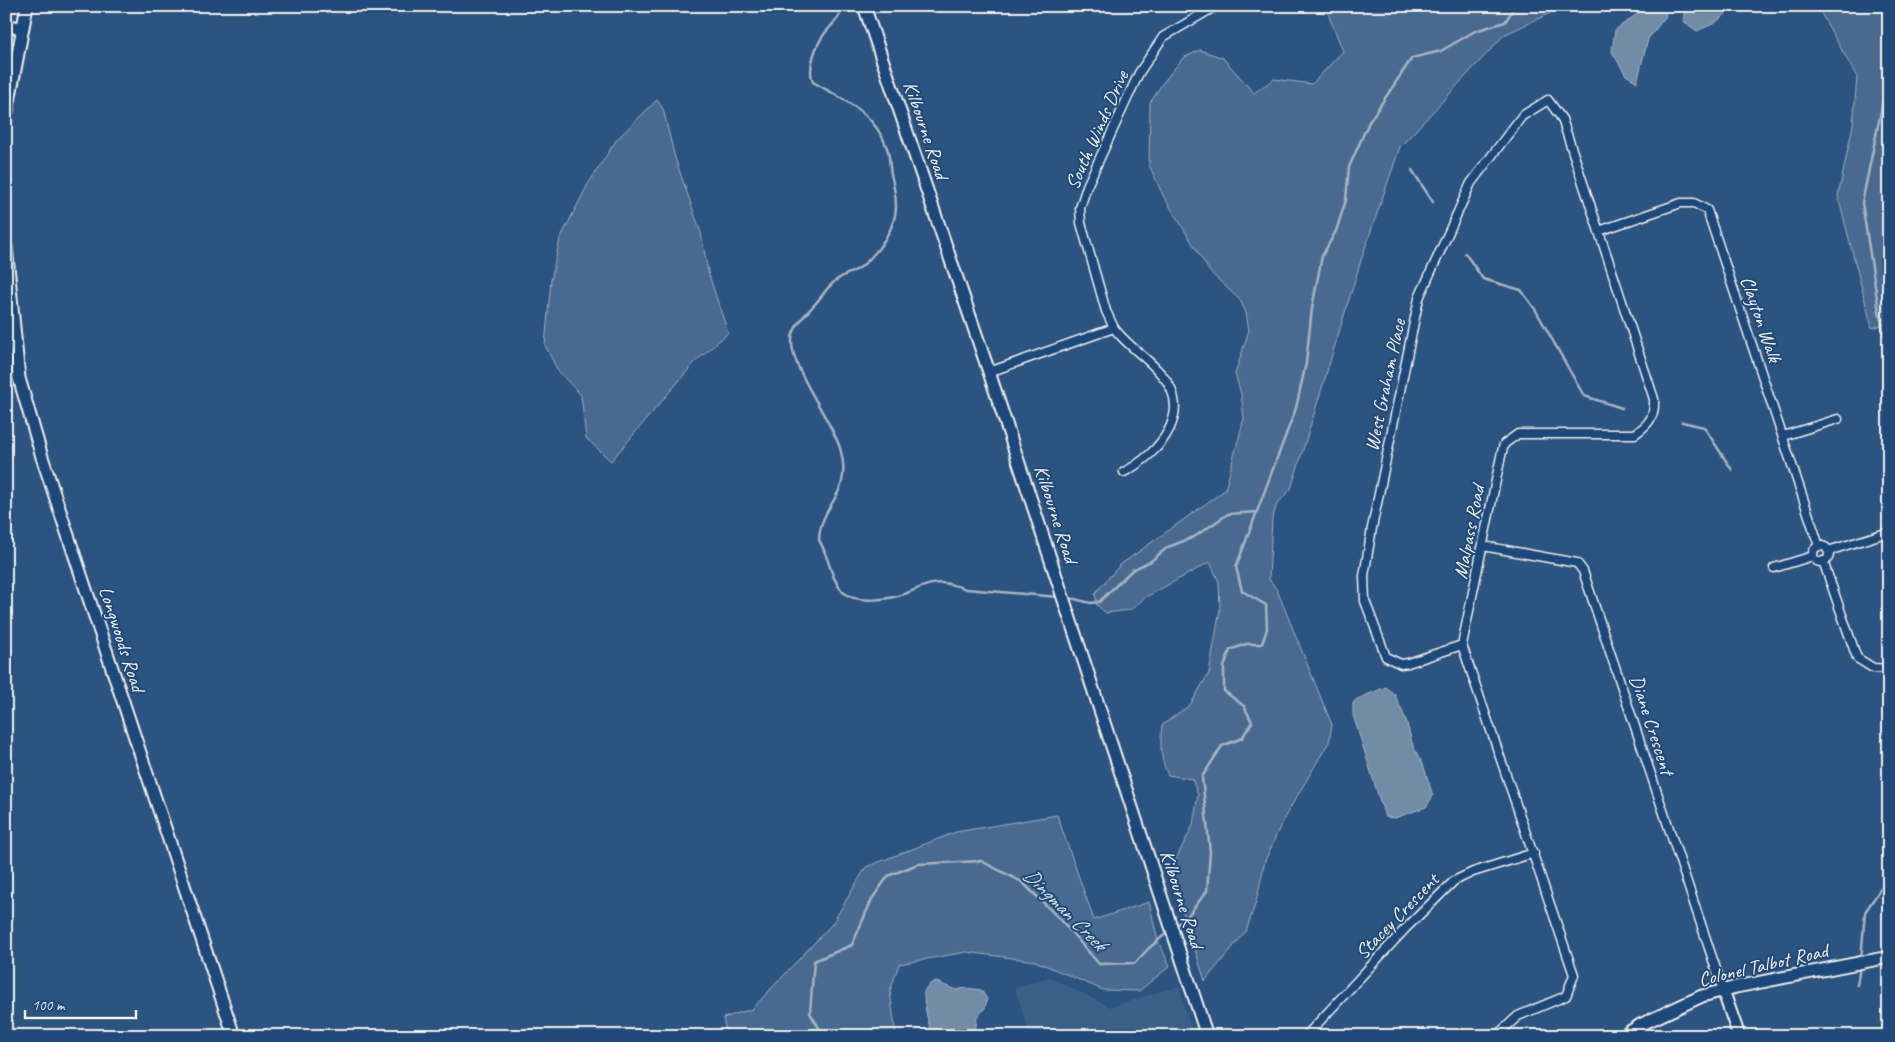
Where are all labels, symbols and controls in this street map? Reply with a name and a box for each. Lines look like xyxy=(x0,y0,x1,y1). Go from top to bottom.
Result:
street label: South Winds Drive xyxy=(1060,66,1135,193)
street label: Kilbourne Road xyxy=(898,78,955,185)
street label: Clayton Walk xyxy=(1735,273,1788,367)
street label: West Graham Place xyxy=(1359,315,1411,453)
street label: Kilbourne Road xyxy=(1028,462,1085,569)
street label: Malpass Road xyxy=(1448,480,1491,581)
street label: Longwoods Road xyxy=(93,583,152,698)
street label: Diane Crescent xyxy=(1624,672,1681,781)
street label: Kilbourne Road xyxy=(1154,847,1211,954)
water label: Dingman Creek xyxy=(1018,862,1115,959)
street label: Stacey Crescent xyxy=(1350,866,1446,964)
street label: Colonel Talbot Road xyxy=(1696,937,1833,992)
scale bar xyxy=(25,987,136,1019)
text: 100 m xyxy=(32,996,66,1015)

